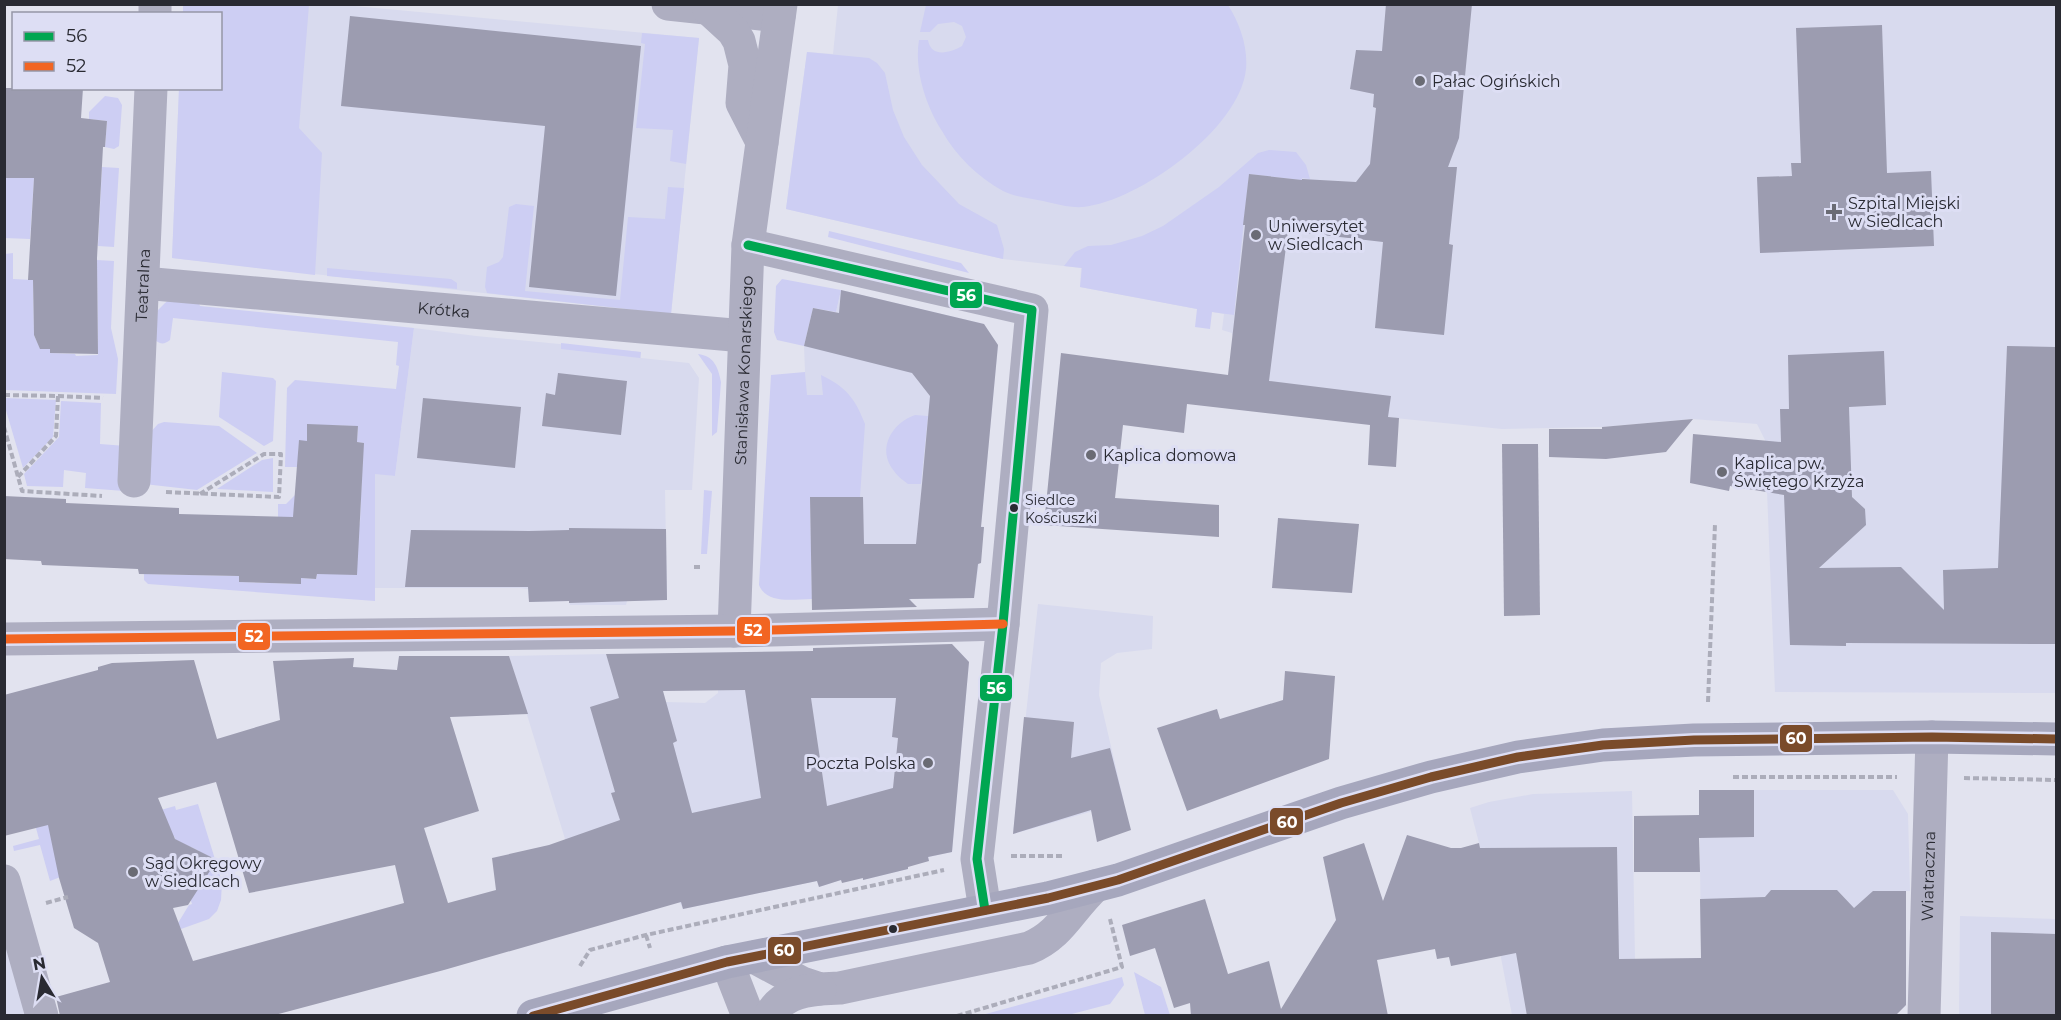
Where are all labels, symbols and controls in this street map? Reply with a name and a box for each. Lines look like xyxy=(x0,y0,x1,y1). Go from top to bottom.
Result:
legend xyxy=(12,12,222,90)
text: 56 xyxy=(66,25,87,47)
text: 52 xyxy=(66,55,86,77)
place label: Pałac Ogińskich xyxy=(1432,72,1561,91)
marker: Pałac Ogińskich xyxy=(1413,74,1427,88)
place label: Szpital Miejski w Siedlcach xyxy=(1848,194,1960,231)
marker: Szpital Miejski w Siedlcach xyxy=(1825,203,1843,221)
place label: Uniwersytet w Siedlcach xyxy=(1268,217,1365,254)
marker: Uniwersytet w Siedlcach xyxy=(1249,228,1263,242)
street label: Teatralna xyxy=(131,248,154,322)
street label: Stanisława Konarskiego xyxy=(731,275,756,465)
line badge: 56 xyxy=(949,281,983,309)
text: 56 xyxy=(956,286,976,305)
street label: Krótka xyxy=(417,298,471,321)
place label: Kaplica domowa xyxy=(1103,446,1237,465)
marker: Kaplica domowa xyxy=(1084,448,1098,462)
place label: Kaplica pw. Świętego Krzyża xyxy=(1734,454,1864,491)
marker: Kaplica pw. Świętego Krzyża xyxy=(1715,465,1729,479)
place label: Siedlce Kościuszki xyxy=(1025,491,1097,527)
marker: Siedlce Kościuszki xyxy=(1008,502,1020,514)
line badge: 52 xyxy=(736,616,771,645)
text: 52 xyxy=(744,621,762,640)
line badge: 52 xyxy=(237,622,271,651)
text: 52 xyxy=(245,627,263,646)
line badge: 56 xyxy=(979,674,1013,702)
text: 56 xyxy=(986,679,1006,698)
line badge: 60 xyxy=(1779,724,1813,753)
text: 60 xyxy=(1785,729,1807,748)
place label: Poczta Polska xyxy=(806,754,916,773)
marker: Poczta Polska xyxy=(921,756,935,770)
line badge: 60 xyxy=(1269,807,1304,836)
text: 60 xyxy=(1276,813,1298,832)
street label: Wiatraczna xyxy=(1917,831,1939,921)
place label: Sąd Okręgowy w Siedlcach xyxy=(145,854,262,891)
marker: Sąd Okręgowy w Siedlcach xyxy=(126,865,140,879)
unlabelled marker xyxy=(887,923,899,935)
line badge: 60 xyxy=(767,936,802,965)
text: 60 xyxy=(773,941,795,960)
north arrow xyxy=(12,948,72,1008)
text: N xyxy=(31,953,47,974)

